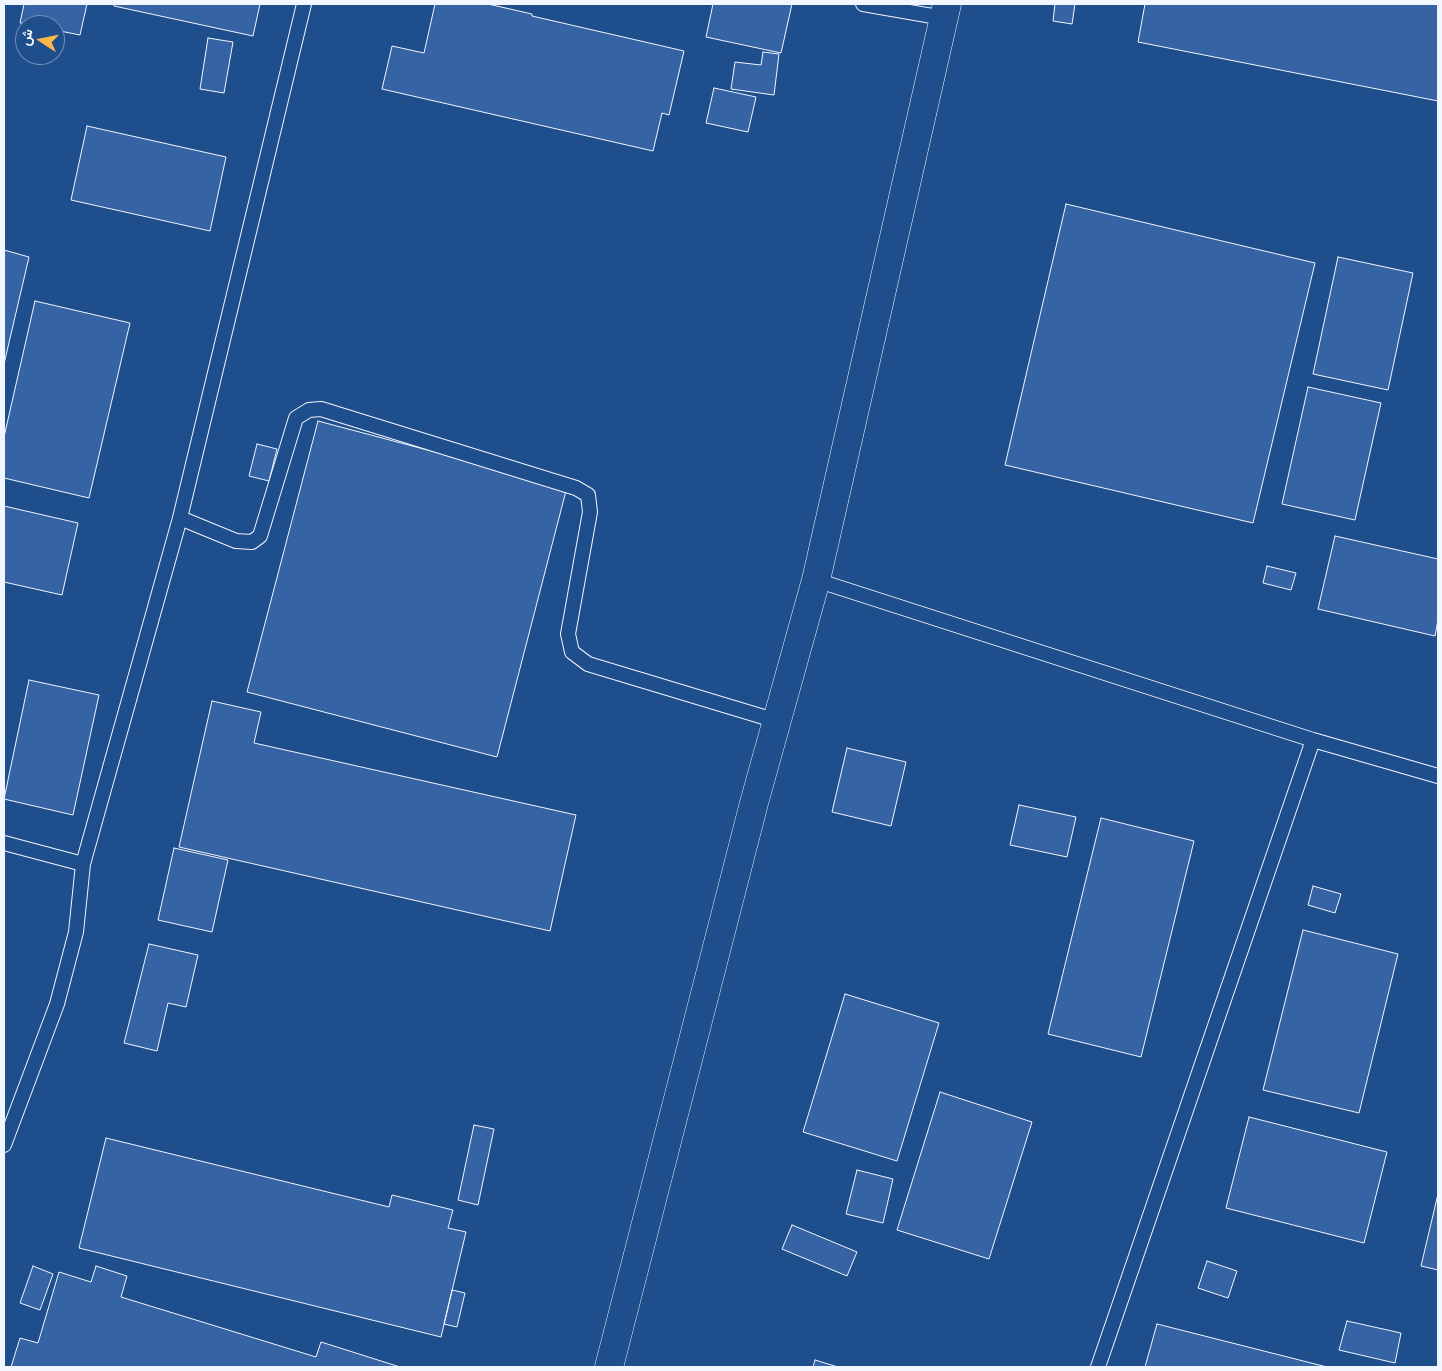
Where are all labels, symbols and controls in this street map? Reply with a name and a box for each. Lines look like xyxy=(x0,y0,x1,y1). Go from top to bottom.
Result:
north arrow xyxy=(15,15,65,65)
text: ش xyxy=(17,28,36,47)

